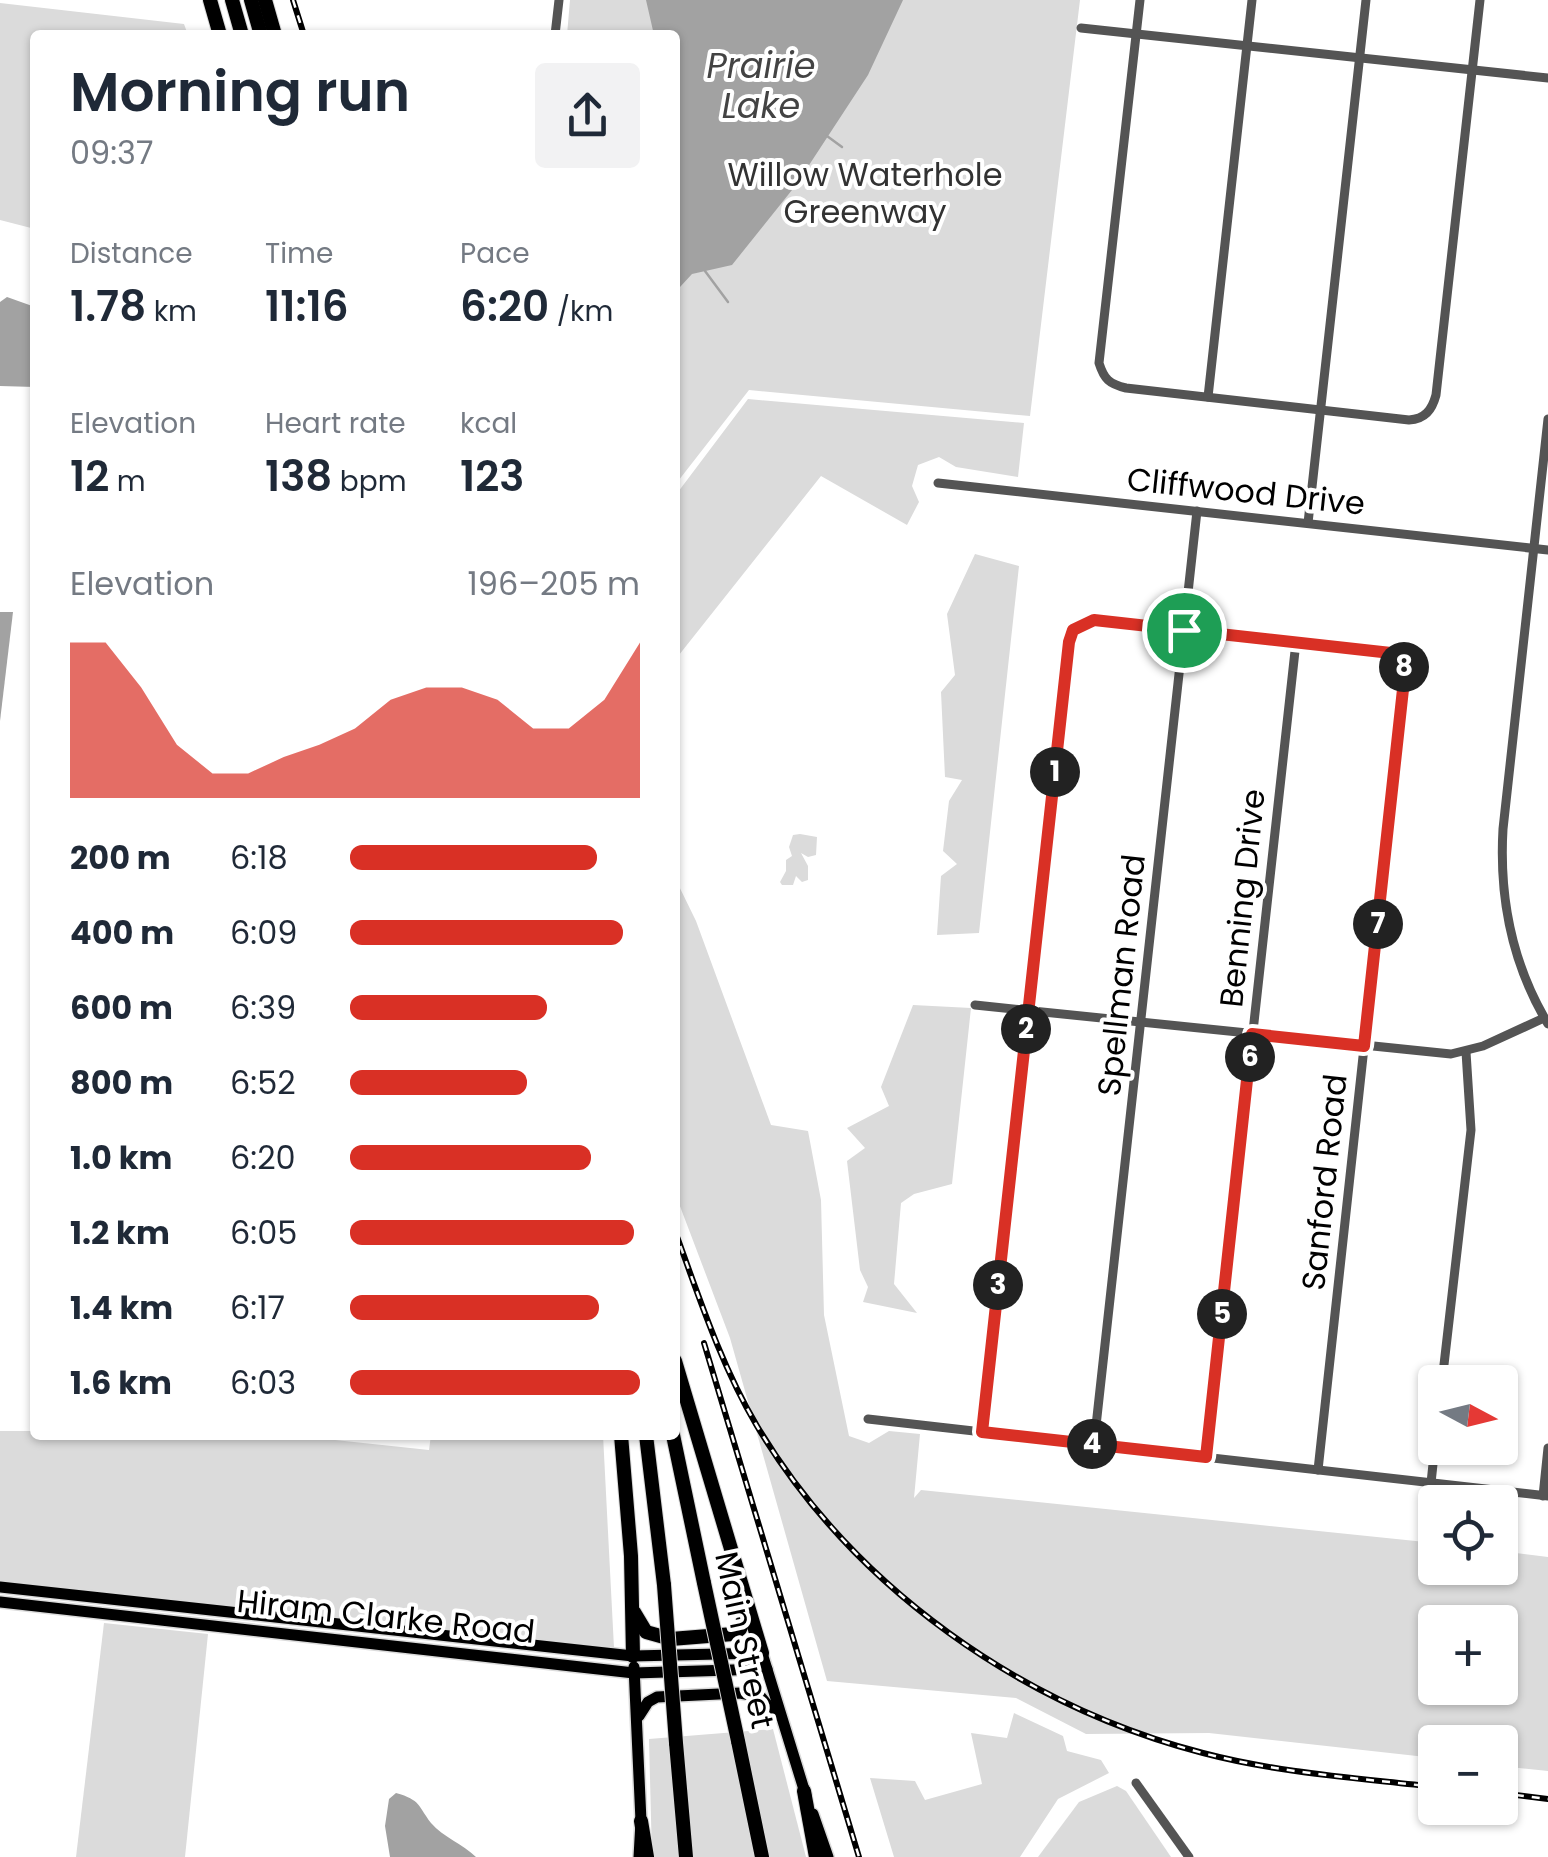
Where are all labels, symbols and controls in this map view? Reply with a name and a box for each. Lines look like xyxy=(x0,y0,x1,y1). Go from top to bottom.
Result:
water label: Prairie Lake xyxy=(707,41,815,130)
text: Morning run xyxy=(70,53,410,130)
button: share xyxy=(535,63,640,168)
text: 09:37 xyxy=(70,130,153,175)
park label: Willow Waterhole Greenway xyxy=(727,152,1003,234)
text: Distance xyxy=(70,234,193,273)
text: Time xyxy=(265,234,333,273)
text: Pace xyxy=(460,234,530,273)
text: 1.78 xyxy=(70,277,146,336)
text: 11:16 xyxy=(265,277,349,336)
text: 6:20 xyxy=(460,277,549,336)
text: km xyxy=(146,292,197,331)
text: /km xyxy=(549,292,613,331)
text: Elevation xyxy=(70,404,196,443)
text: Heart rate xyxy=(265,404,406,443)
text: kcal xyxy=(460,404,517,443)
text: 12 xyxy=(70,447,109,506)
text: 138 xyxy=(265,447,332,506)
text: 123 xyxy=(460,447,524,506)
street label: Cliffwood Drive xyxy=(1125,456,1367,526)
text: m xyxy=(109,462,146,501)
text: bpm xyxy=(332,462,407,501)
text: Elevation xyxy=(70,561,214,606)
text: 196–205 m xyxy=(468,561,640,606)
pin xyxy=(1142,588,1227,673)
icon: arrive xyxy=(1157,603,1212,658)
pin: 8 xyxy=(1379,642,1429,692)
text: 8 xyxy=(1395,647,1413,686)
pin: 1 xyxy=(1030,747,1080,797)
text: 1 xyxy=(1050,752,1060,791)
street label: Benning Drive xyxy=(1208,787,1276,1009)
text: 200 m xyxy=(70,835,171,880)
text: 6:18 xyxy=(230,835,288,880)
street label: Spellman Road xyxy=(1086,852,1156,1098)
pin: 7 xyxy=(1353,899,1403,949)
text: 7 xyxy=(1371,904,1385,943)
text: 400 m xyxy=(70,910,174,955)
text: 6:09 xyxy=(230,910,297,955)
text: 600 m xyxy=(70,985,173,1030)
text: 6:39 xyxy=(230,985,296,1030)
pin: 2 xyxy=(1001,1004,1051,1054)
text: 2 xyxy=(1018,1009,1034,1048)
pin: 6 xyxy=(1225,1032,1275,1082)
text: 6 xyxy=(1241,1037,1259,1076)
text: 800 m xyxy=(70,1060,173,1105)
text: 6:52 xyxy=(230,1060,296,1105)
street label: Sanford Road xyxy=(1290,1072,1358,1292)
text: 1.0 km xyxy=(70,1135,172,1180)
text: 6:20 xyxy=(230,1135,296,1180)
text: 1.2 km xyxy=(70,1210,170,1255)
text: 6:05 xyxy=(230,1210,297,1255)
pin: 3 xyxy=(973,1260,1023,1310)
text: 3 xyxy=(990,1265,1006,1304)
text: 1.4 km xyxy=(70,1285,173,1330)
text: 6:17 xyxy=(230,1285,285,1330)
pin: 5 xyxy=(1197,1289,1247,1339)
text: 5 xyxy=(1213,1294,1231,1333)
text: 1.6 km xyxy=(70,1360,172,1405)
text: 6:03 xyxy=(230,1360,296,1405)
north arrow xyxy=(1418,1365,1518,1465)
map controls xyxy=(1418,1365,1518,1825)
pin: 4 xyxy=(1067,1419,1117,1469)
text: 4 xyxy=(1083,1424,1101,1463)
button: locate xyxy=(1418,1485,1518,1585)
street label: Main Street xyxy=(704,1547,786,1733)
street label: Hiram Clarke Road xyxy=(235,1578,537,1654)
button: + xyxy=(1418,1605,1518,1705)
button: − xyxy=(1418,1725,1518,1825)

